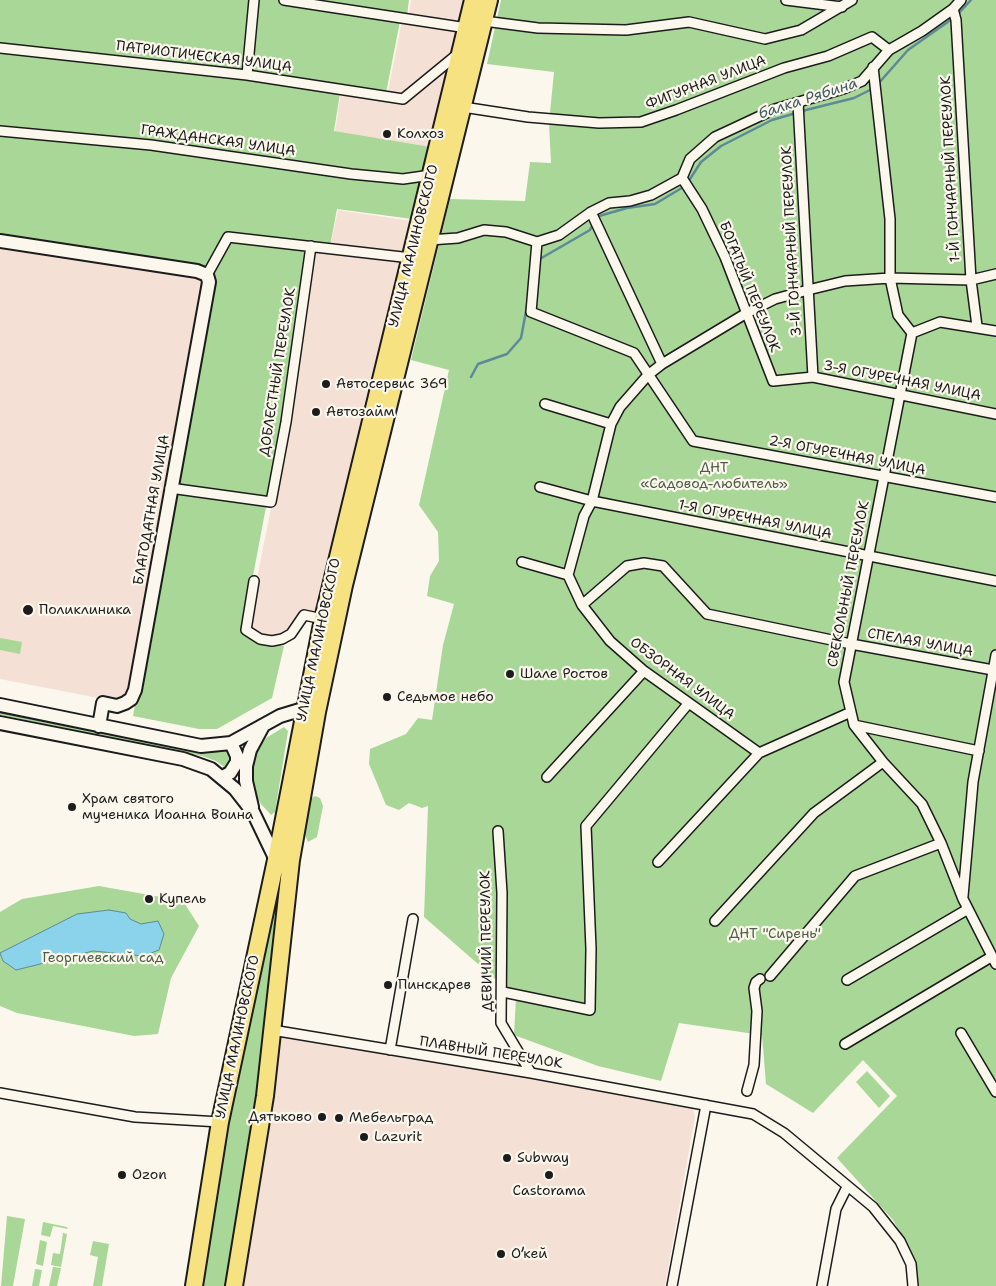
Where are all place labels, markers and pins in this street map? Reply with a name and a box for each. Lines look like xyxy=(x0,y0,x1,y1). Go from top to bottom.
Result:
place label: Колхоз xyxy=(397,126,444,142)
marker: Колхоз xyxy=(381,128,393,140)
place label: Автосервис 369 xyxy=(336,376,448,392)
marker: Автосервис 369 xyxy=(320,378,332,390)
place label: Автозайм xyxy=(326,404,394,420)
marker: Автозайм xyxy=(310,406,322,418)
place label: Поликлиника xyxy=(39,602,131,618)
marker: Поликлиника xyxy=(21,603,35,617)
place label: Шале Ростов xyxy=(520,666,608,682)
marker: Шале Ростов xyxy=(504,668,516,680)
place label: Седьмое небо xyxy=(397,689,494,705)
marker: Седьмое небо xyxy=(381,691,393,703)
place label: Храм святого мученика Иоанна Воина xyxy=(82,791,254,824)
marker: Храм святого мученика Иоанна Воина xyxy=(66,801,78,813)
place label: Купель xyxy=(159,891,206,907)
marker: Купель xyxy=(143,893,155,905)
place label: Пинскдрев xyxy=(398,977,471,993)
marker: Пинскдрев xyxy=(382,979,394,991)
place label: Дятьково xyxy=(248,1109,312,1125)
place label: Мебельград xyxy=(349,1110,433,1126)
marker: Дятьково xyxy=(316,1111,328,1123)
marker: Мебельград xyxy=(333,1112,345,1124)
place label: Lazurit xyxy=(374,1129,422,1145)
marker: Lazurit xyxy=(358,1131,370,1143)
place label: Subway xyxy=(517,1150,569,1166)
marker: Subway xyxy=(501,1152,513,1164)
place label: Ozon xyxy=(132,1167,167,1183)
marker: Ozon xyxy=(116,1169,128,1181)
marker: Castorama xyxy=(543,1169,555,1181)
place label: Castorama xyxy=(513,1183,585,1199)
place label: О’кей xyxy=(511,1246,547,1262)
marker: О’кей xyxy=(495,1248,507,1260)

